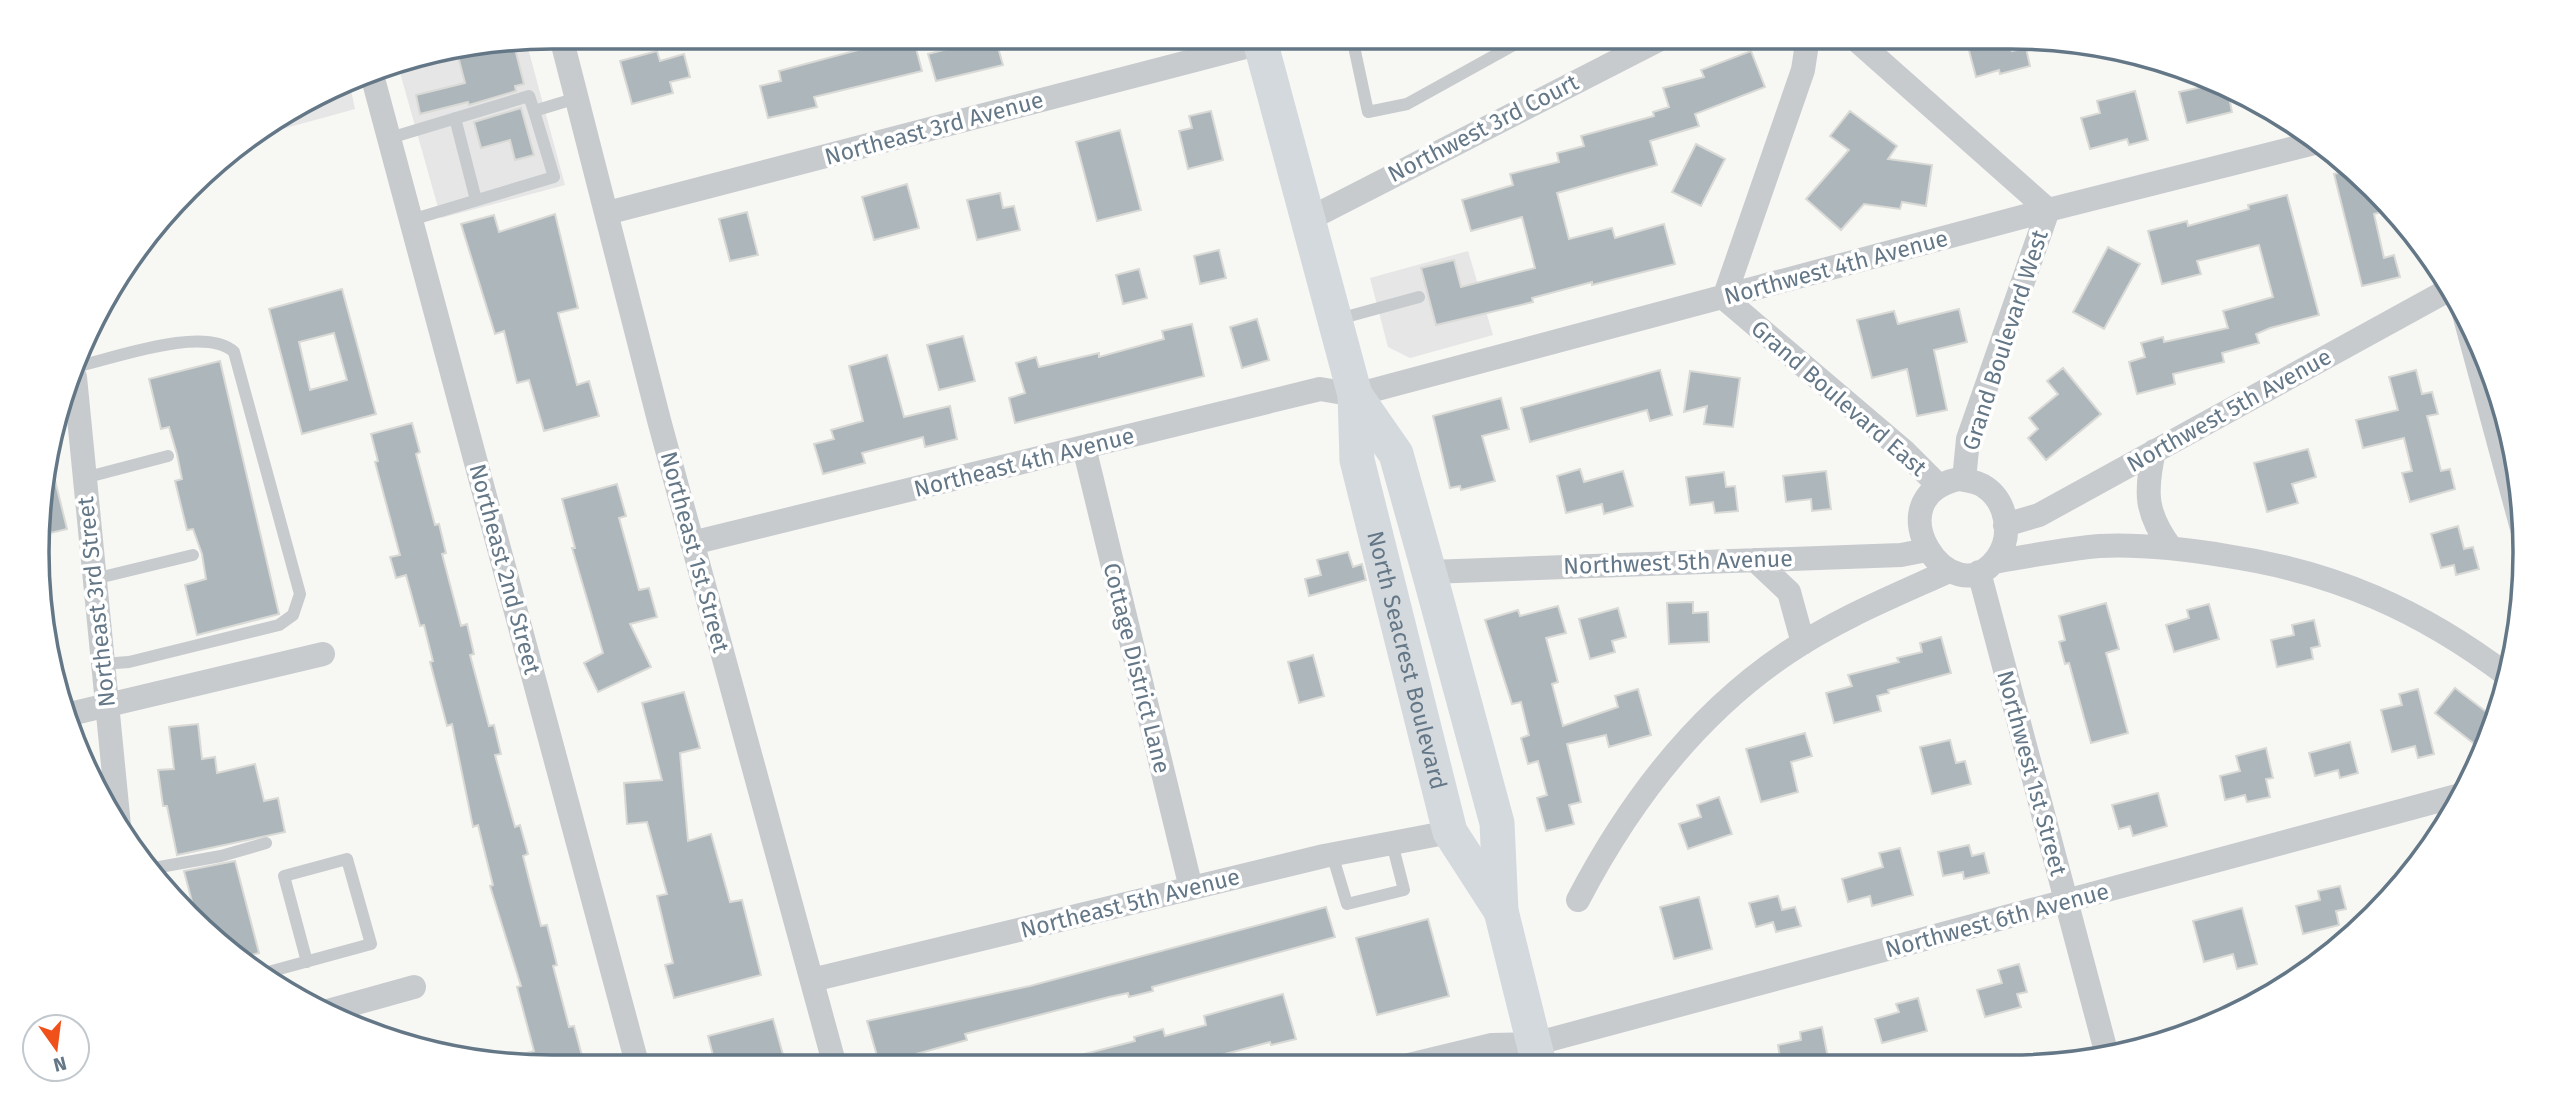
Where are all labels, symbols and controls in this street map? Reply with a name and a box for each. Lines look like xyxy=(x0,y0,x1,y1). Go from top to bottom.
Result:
street label: Northwest 3rd Court xyxy=(1383,68,1583,188)
street label: Northeast 3rd Avenue xyxy=(822,85,1046,171)
street label: Northwest 4th Avenue xyxy=(1721,224,1951,310)
street label: Grand Boulevard West xyxy=(1956,226,2054,454)
street label: Grand Boulevard East xyxy=(1746,314,1933,482)
street label: Northwest 5th Avenue xyxy=(2122,342,2336,478)
street label: Northeast 4th Avenue xyxy=(911,421,1137,503)
street label: Northeast 1st Street xyxy=(655,448,735,656)
street label: Northeast 2nd Street xyxy=(463,461,547,678)
street label: Northeast 3rd Street xyxy=(71,495,121,709)
street label: North Seacrest Boulevard xyxy=(1361,528,1453,792)
street label: Northwest 5th Avenue xyxy=(1563,544,1793,580)
street label: Cottage District Lane xyxy=(1097,560,1177,776)
street label: Northwest 1st Street xyxy=(1991,667,2073,879)
street label: Northeast 5th Avenue xyxy=(1017,862,1243,944)
street label: Northwest 6th Avenue xyxy=(1882,877,2112,963)
north arrow xyxy=(21,1013,91,1083)
text: N xyxy=(51,1051,69,1077)

